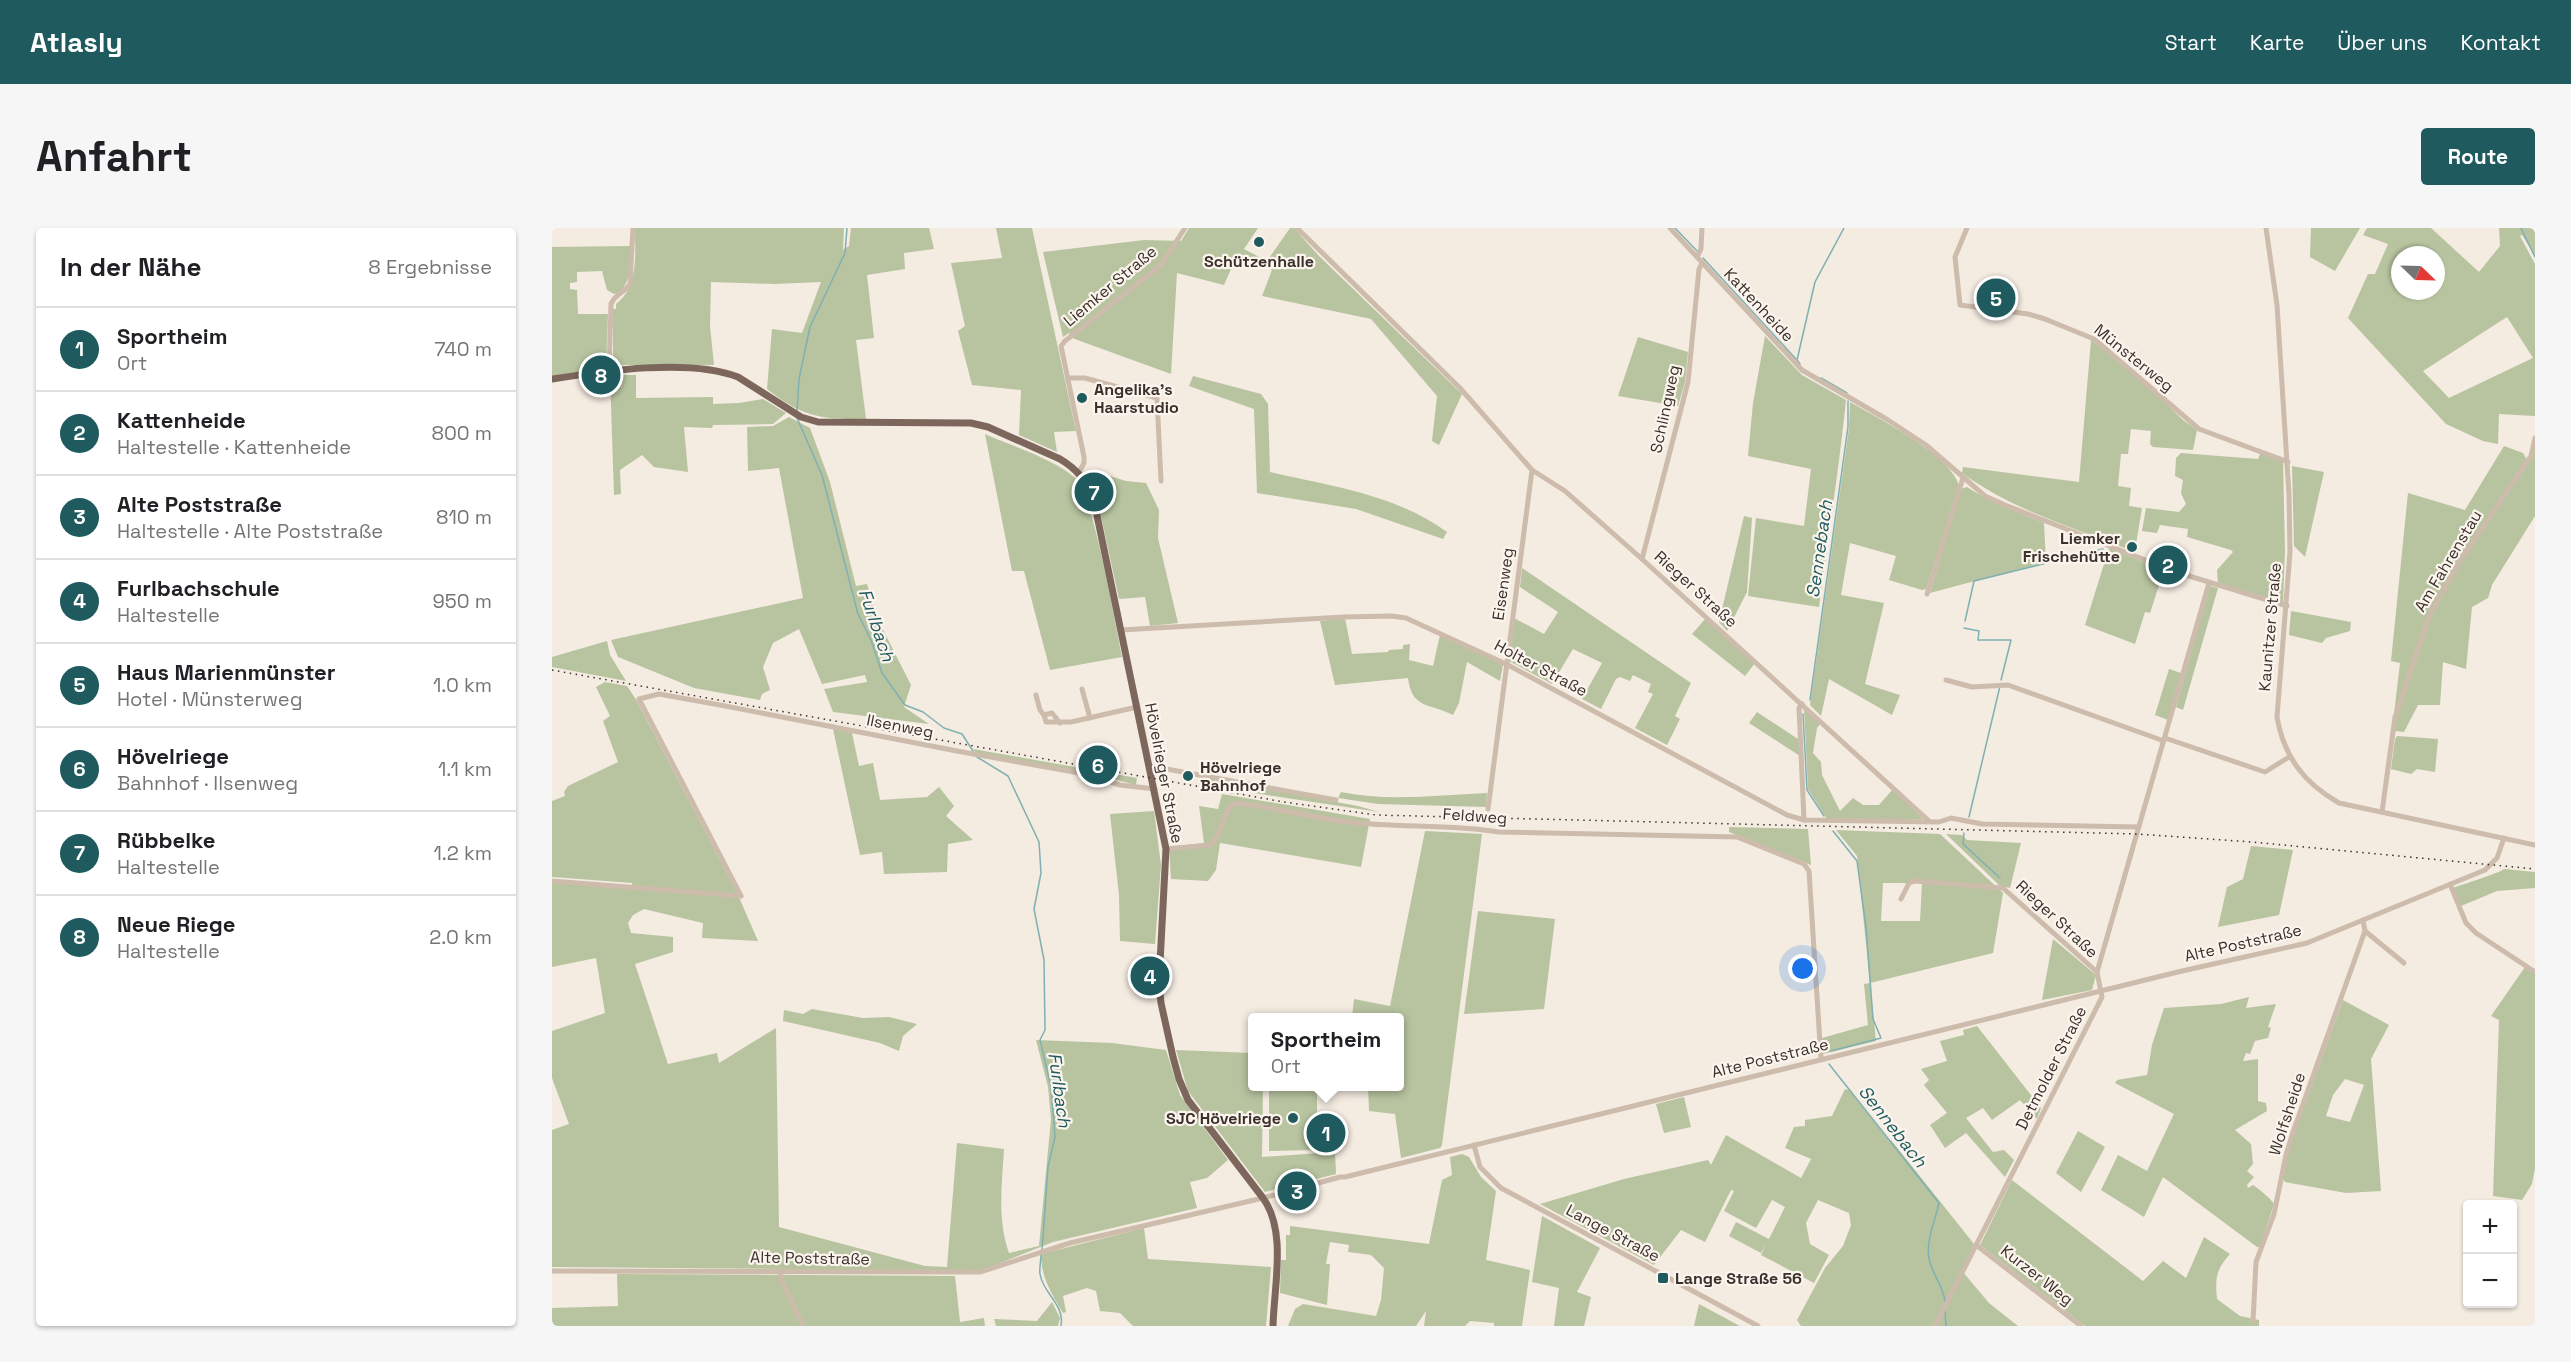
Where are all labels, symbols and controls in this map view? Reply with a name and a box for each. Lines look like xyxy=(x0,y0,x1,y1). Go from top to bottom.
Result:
text: Atlasly xyxy=(30,24,123,60)
text: Start xyxy=(2165,29,2217,56)
text: Karte xyxy=(2250,29,2304,56)
text: Über uns xyxy=(2337,29,2427,56)
text: Kontakt xyxy=(2460,29,2541,56)
button: Route xyxy=(2421,128,2535,185)
text: Anfahrt xyxy=(36,130,192,183)
marker: Schützenhalle xyxy=(1252,235,1266,249)
street label: Liemker Straße xyxy=(1059,241,1161,331)
north arrow xyxy=(2391,246,2445,300)
text: In der Nähe xyxy=(60,250,201,284)
place label: Schützenhalle xyxy=(1204,251,1314,272)
text: 8 Ergebnisse xyxy=(368,254,492,280)
street label: Kattenheide xyxy=(1719,264,1799,346)
pin: 5 xyxy=(1976,276,2016,320)
street label: Münsterweg xyxy=(2090,319,2178,397)
text: Sportheim xyxy=(117,322,227,350)
text: 1 xyxy=(75,336,84,362)
text: 740 m xyxy=(434,336,492,362)
text: Ort xyxy=(117,350,147,376)
pin: 8 xyxy=(581,352,620,398)
street label: Schlingweg xyxy=(1645,363,1685,455)
place label: Angelika's Haarstudio xyxy=(1094,379,1179,418)
marker: Angelika's Haarstudio xyxy=(1075,391,1089,405)
text: Kattenheide xyxy=(117,406,246,434)
text: 2 xyxy=(74,420,85,446)
text: 800 m xyxy=(432,420,492,446)
text: Haltestelle · Kattenheide xyxy=(117,434,351,460)
pin: 7 xyxy=(1074,470,1114,514)
text: Alte Poststraße xyxy=(117,490,282,518)
water label: Sennebach xyxy=(1801,498,1837,599)
text: 3 xyxy=(73,504,86,530)
text: 810 m xyxy=(436,504,492,530)
street label: Am Fahrenstau xyxy=(2409,506,2487,616)
text: Haltestelle · Alte Poststraße xyxy=(117,518,383,544)
place label: Liemker Frischehütte xyxy=(2023,528,2120,567)
marker: Liemker Frischehütte xyxy=(2125,540,2139,554)
pin: 2 xyxy=(2148,542,2188,588)
street label: Eisenweg xyxy=(1488,546,1518,622)
street label: Rieger Straße xyxy=(1650,546,1742,632)
street label: Kaunitzer Straße xyxy=(2254,562,2286,692)
text: Furlbachschule xyxy=(117,574,280,602)
water label: Furlbach xyxy=(854,586,900,665)
text: 4 xyxy=(73,588,86,614)
text: 950 m xyxy=(433,588,492,614)
text: Haltestelle xyxy=(117,602,220,628)
street label: Holter Straße xyxy=(1491,635,1591,701)
text: Haus Marienmünster xyxy=(117,658,336,686)
text: 5 xyxy=(74,672,86,698)
text: 1.0 km xyxy=(433,672,492,698)
text: Hotel · Münsterweg xyxy=(117,686,303,712)
street label: Hövelrieger Straße xyxy=(1140,701,1188,845)
street label: Ilsenweg xyxy=(865,709,935,743)
text: Hövelriege xyxy=(117,742,229,770)
pin: 6 xyxy=(1078,742,1118,788)
text: 6 xyxy=(73,756,86,782)
text: 1.1 km xyxy=(438,756,492,782)
place label: Hövelriege Bahnhof xyxy=(1200,757,1281,796)
marker: Hövelriege Bahnhof xyxy=(1181,769,1195,783)
text: Bahnhof · Ilsenweg xyxy=(117,770,298,796)
street label: Feldweg xyxy=(1442,803,1508,829)
text: Rübbelke xyxy=(117,826,216,854)
text: 7 xyxy=(74,840,85,866)
text: 1.2 km xyxy=(433,840,492,866)
text: Haltestelle xyxy=(117,854,220,880)
street label: Rieger Straße xyxy=(2011,876,2103,962)
text: Neue Riege xyxy=(117,910,235,938)
street label: Alte Poststraße xyxy=(2182,919,2304,967)
text: 8 xyxy=(74,924,86,950)
text: 2.0 km xyxy=(429,924,492,950)
text: Haltestelle xyxy=(117,938,220,964)
pin: 4 xyxy=(1130,954,1170,999)
your location xyxy=(1788,954,1817,983)
street label: Detmolder Straße xyxy=(2011,1003,2091,1133)
popup xyxy=(1248,1013,1404,1091)
text: Sportheim xyxy=(1271,1025,1381,1053)
street label: Alte Poststraße xyxy=(1709,1033,1831,1083)
water label: Furlbach xyxy=(1043,1051,1077,1130)
text: Ort xyxy=(1271,1053,1301,1079)
street label: Wolfsheide xyxy=(2264,1070,2310,1158)
water label: Sennebach xyxy=(1854,1080,1933,1172)
place label: SJC Hövelriege xyxy=(1166,1108,1281,1129)
pin: 1 xyxy=(1306,1110,1346,1156)
marker: SJC Hövelriege xyxy=(1286,1111,1300,1125)
pin: 3 xyxy=(1278,1168,1316,1214)
street label: Lange Straße xyxy=(1562,1199,1664,1267)
map controls xyxy=(2463,1200,2517,1308)
button: + xyxy=(2463,1200,2517,1254)
street label: Kurzer Weg xyxy=(1996,1240,2078,1310)
street label: Alte Poststraße xyxy=(750,1246,870,1270)
button: − xyxy=(2463,1254,2517,1308)
place label: Lange Straße 56 xyxy=(1675,1268,1802,1289)
marker: Lange Straße 56 xyxy=(1656,1271,1670,1285)

